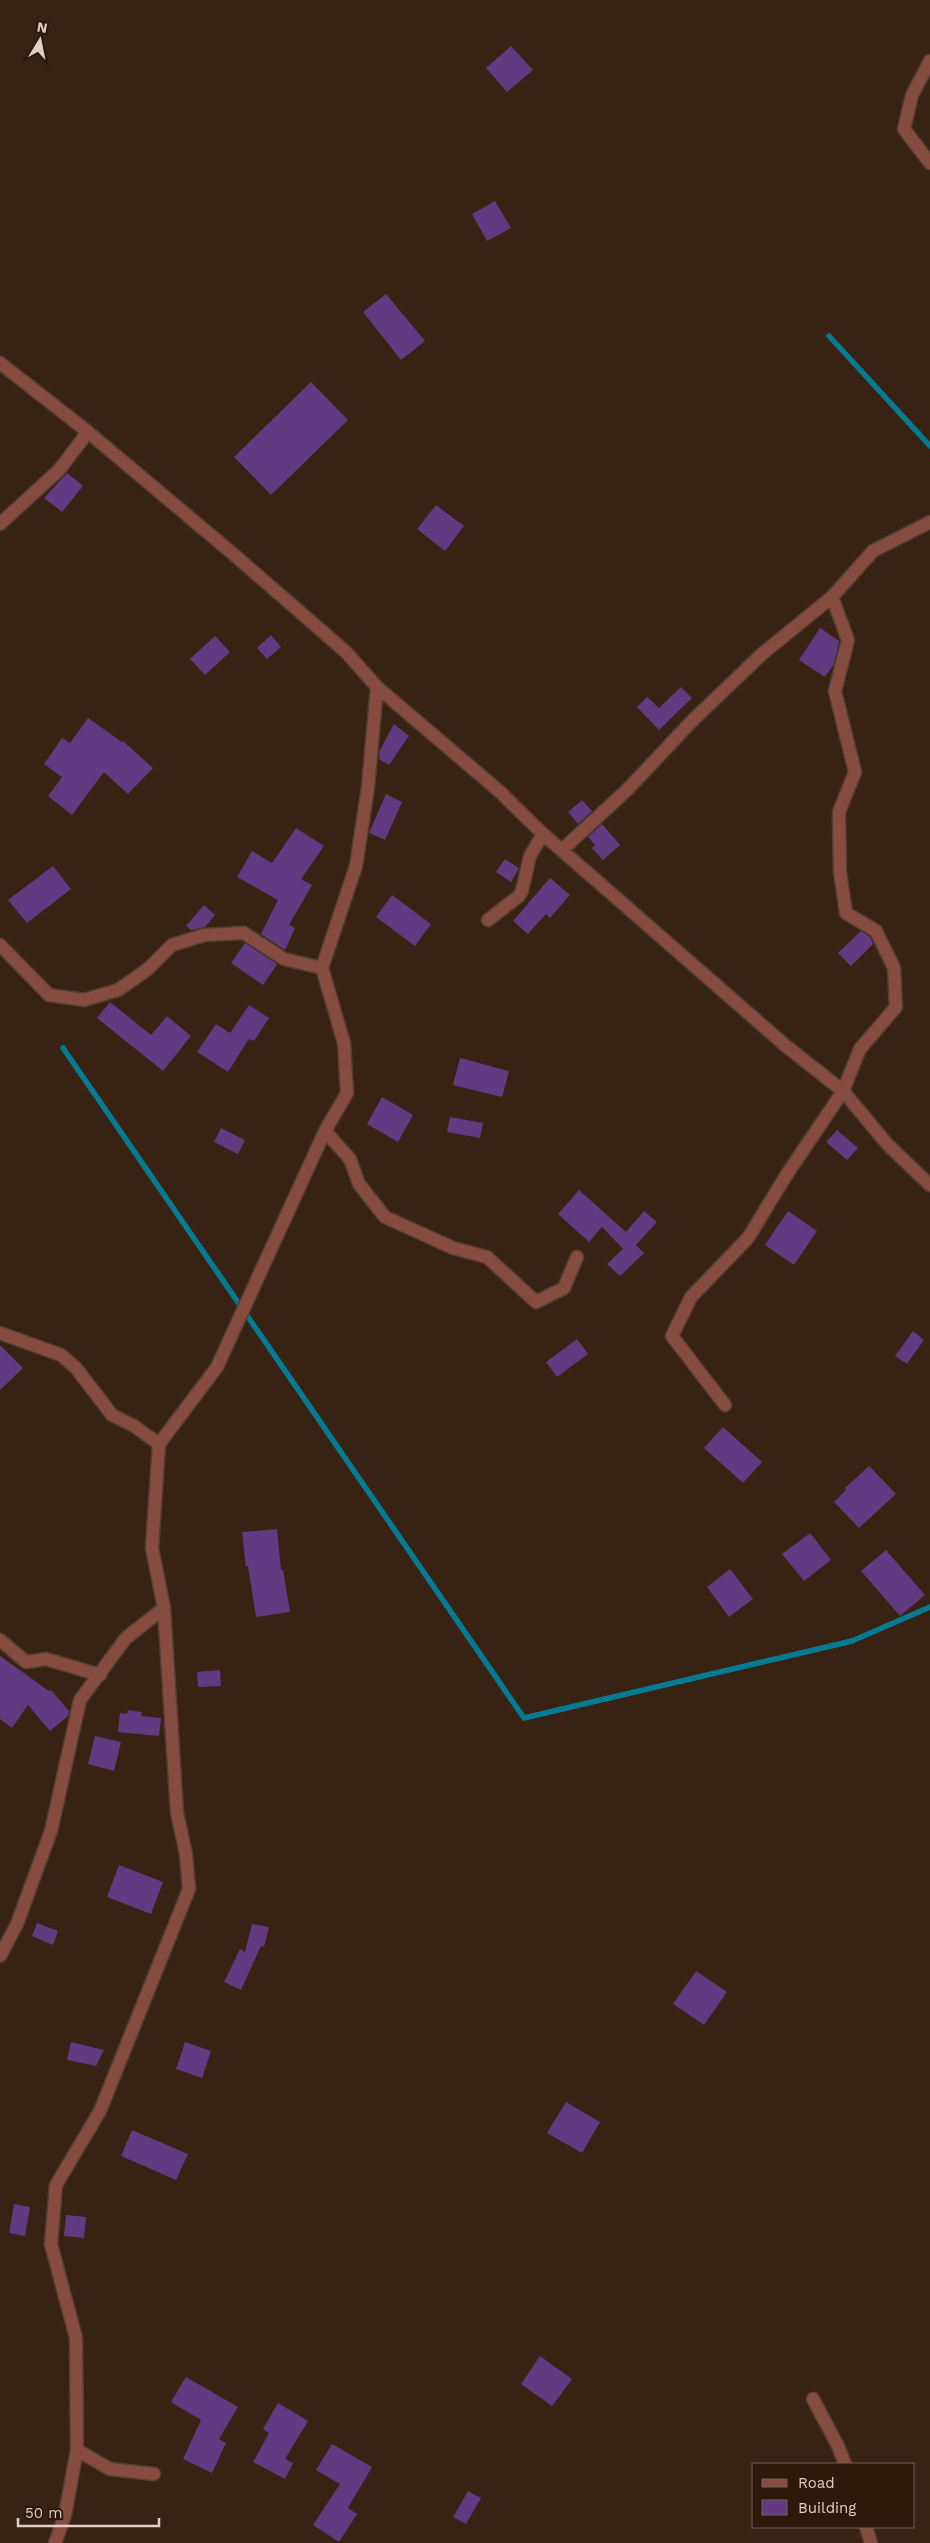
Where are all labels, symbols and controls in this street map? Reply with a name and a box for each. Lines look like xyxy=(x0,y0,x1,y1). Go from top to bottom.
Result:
north arrow xyxy=(15,15,65,65)
text: N xyxy=(36,18,49,36)
legend xyxy=(752,2463,915,2528)
text: Road xyxy=(798,2474,835,2492)
scale bar xyxy=(18,2496,159,2528)
text: Building xyxy=(798,2499,856,2517)
text: 50 m xyxy=(25,2504,62,2522)

